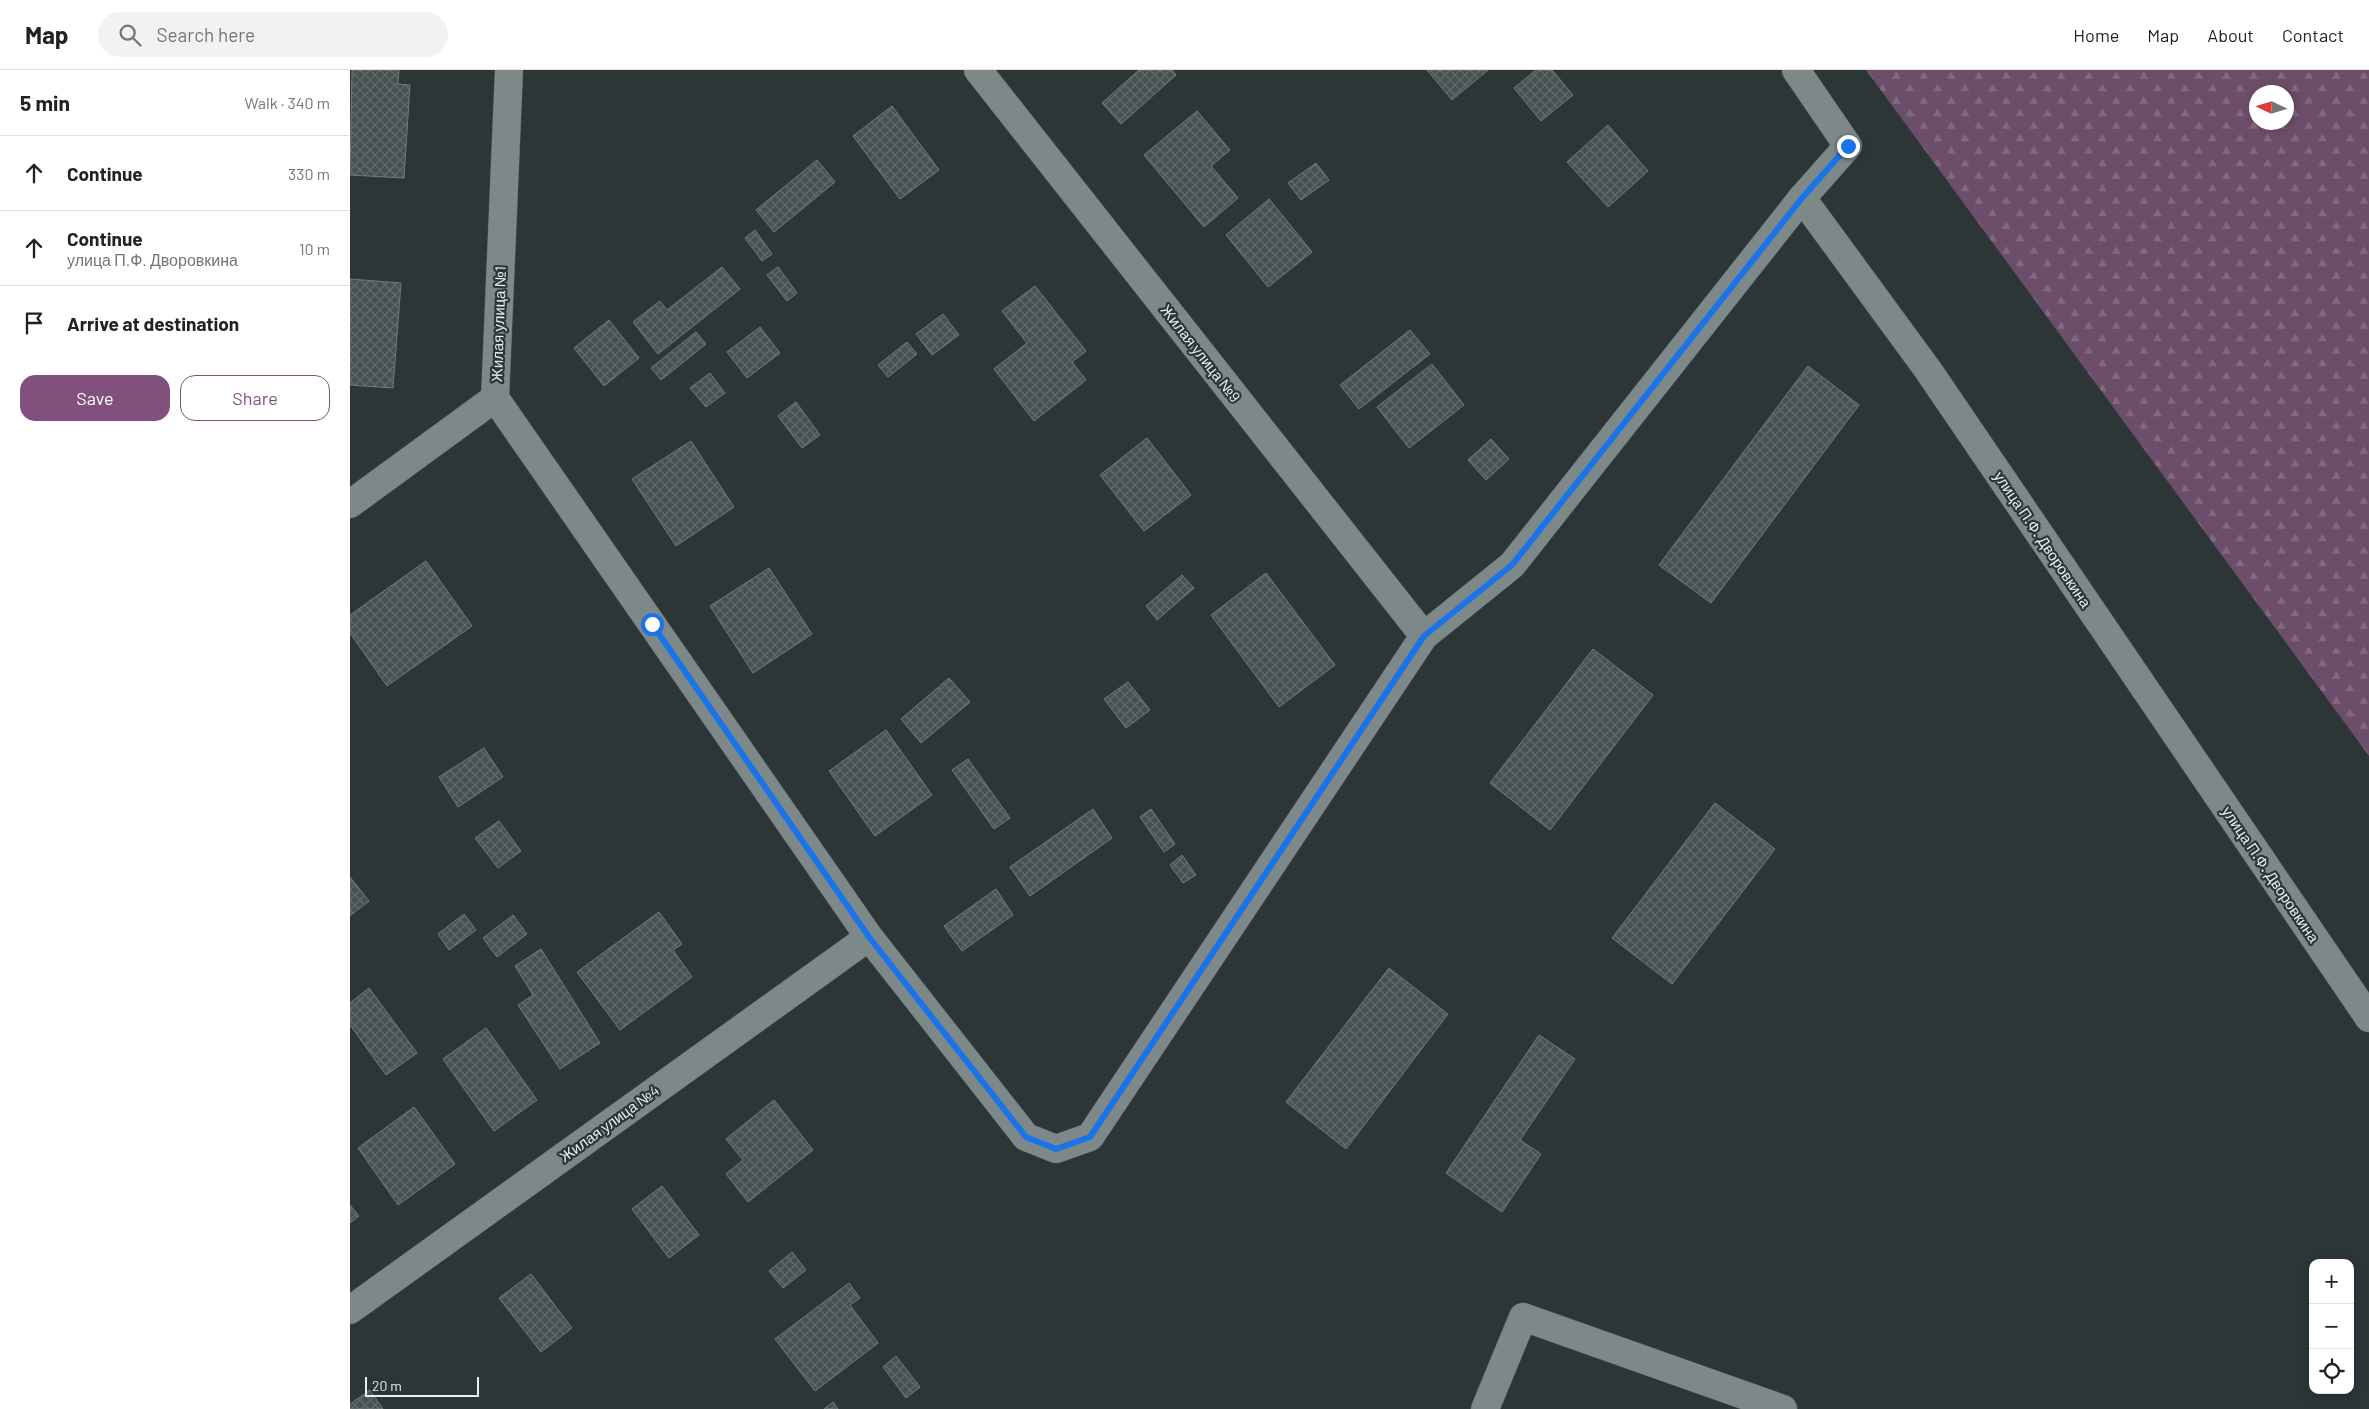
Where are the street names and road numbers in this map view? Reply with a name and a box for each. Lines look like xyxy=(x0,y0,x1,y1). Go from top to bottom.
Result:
street label: Жилая улица №1 xyxy=(487,266,509,382)
street label: Жилая улица №9 xyxy=(1157,301,1245,405)
street label: улица П.Ф. Дворовкина xyxy=(1991,468,2096,611)
street label: улица П.Ф. Дворовкина xyxy=(2219,803,2324,946)
street label: Жилая улица №4 xyxy=(556,1081,662,1165)

